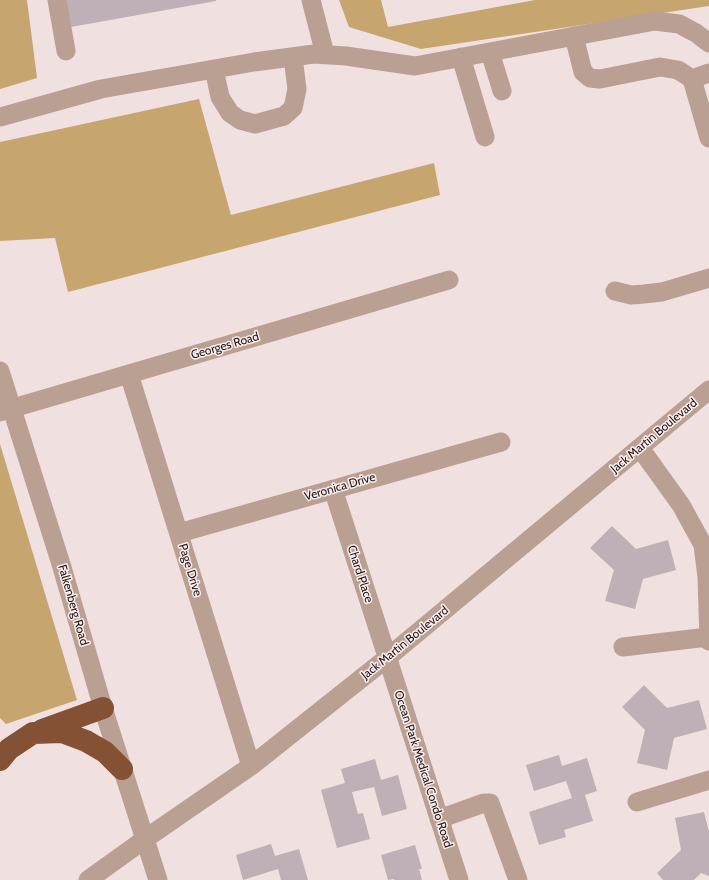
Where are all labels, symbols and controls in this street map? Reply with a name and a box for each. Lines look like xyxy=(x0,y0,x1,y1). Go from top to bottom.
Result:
street label: Georges Road xyxy=(189,329,261,363)
street label: Jack Martin Boulevard xyxy=(608,396,700,476)
street label: Veronica Drive xyxy=(303,470,377,504)
street label: Page Drive xyxy=(175,542,205,598)
street label: Chard Place xyxy=(344,543,376,605)
street label: Falkenberg Road xyxy=(55,563,91,647)
street label: Jack Martin Boulevard xyxy=(358,603,452,683)
street label: Ocean Park Medical Condo Road xyxy=(391,689,455,849)

